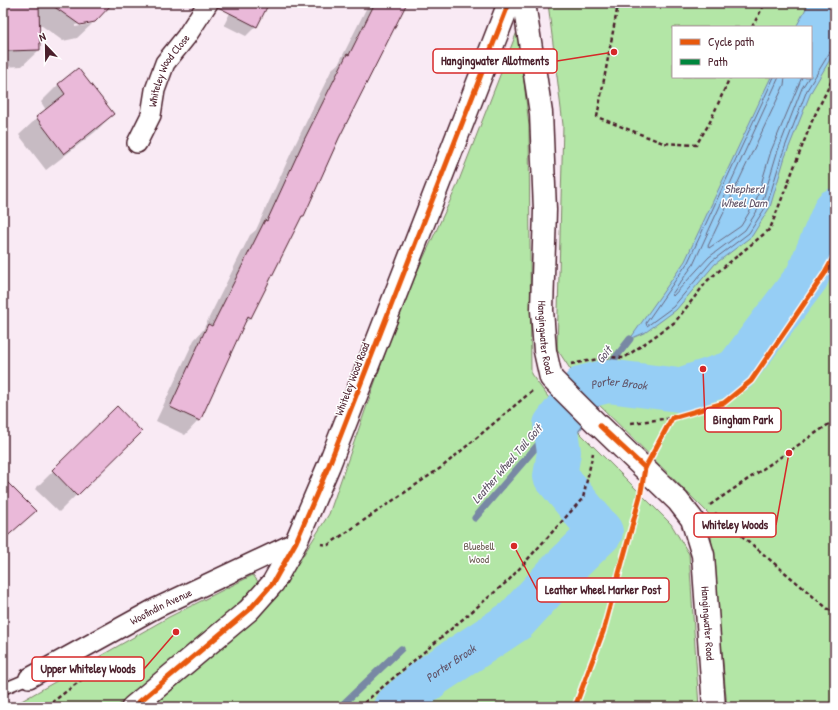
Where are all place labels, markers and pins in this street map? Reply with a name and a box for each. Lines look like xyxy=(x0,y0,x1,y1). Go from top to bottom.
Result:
callout: Hangingwater Allotments xyxy=(433,49,557,73)
callout: Bingham Park xyxy=(705,408,781,432)
callout: Whiteley Woods xyxy=(694,513,776,537)
callout: Leather Wheel Marker Post xyxy=(537,578,669,602)
callout: Upper Whiteley Woods xyxy=(32,657,144,681)

